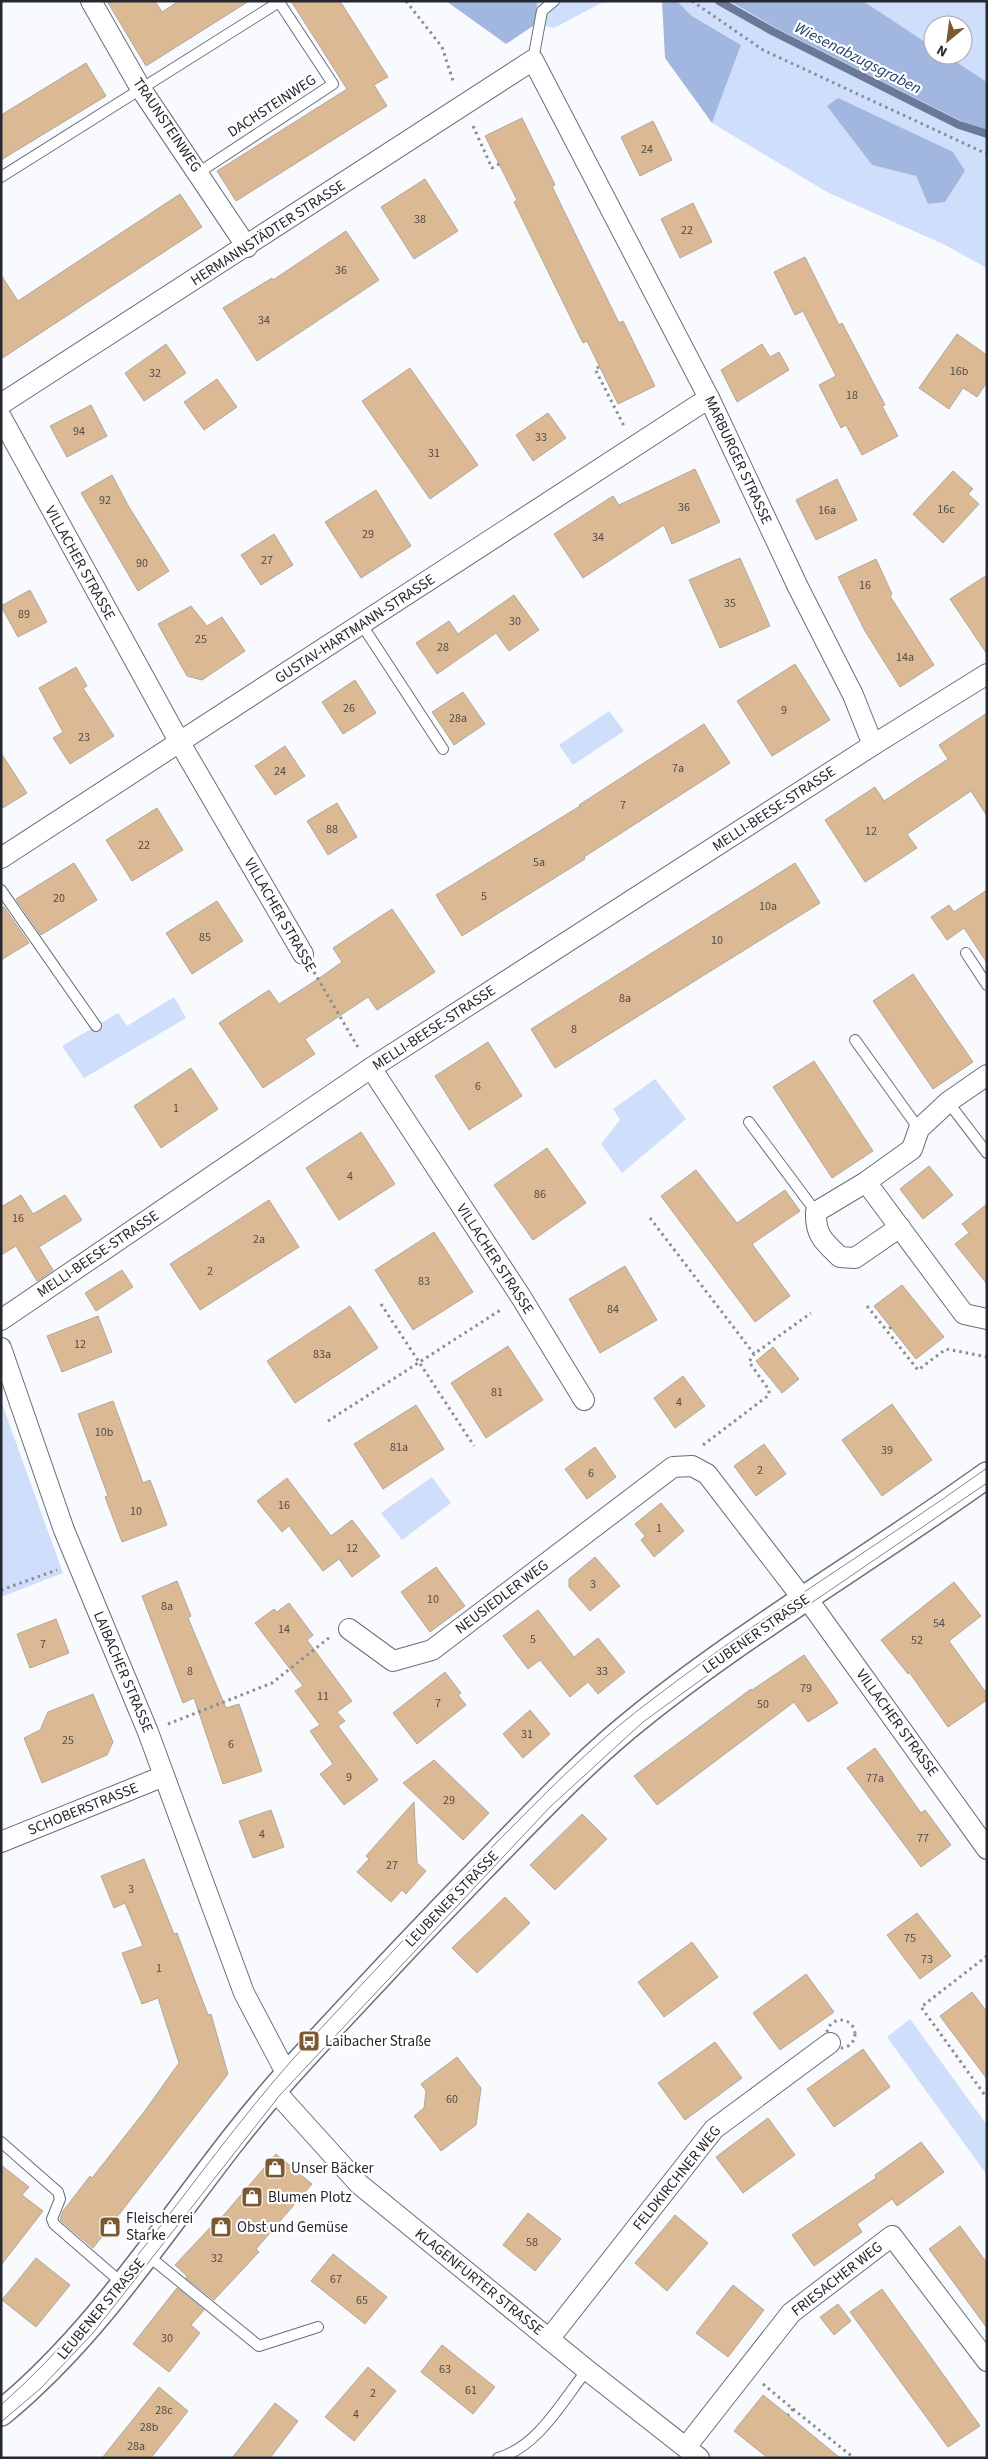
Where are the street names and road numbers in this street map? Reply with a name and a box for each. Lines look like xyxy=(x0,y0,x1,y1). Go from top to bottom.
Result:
street label: DACHSTEINWEG xyxy=(224,70,320,142)
street label: TRAUNSTEINWEG xyxy=(128,73,206,177)
street label: HERMANNSTÄDTER STRASSE xyxy=(187,175,349,291)
street label: MARBURGER STRASSE xyxy=(699,392,777,528)
street label: VILLACHER STRASSE xyxy=(40,502,120,624)
street label: GUSTAV-HARTMANN-STRASSE xyxy=(271,569,439,689)
street label: MELLI-BEESE-STRASSE xyxy=(708,761,840,857)
street label: VILLACHER STRASSE xyxy=(239,854,321,976)
street label: MELLI-BEESE-STRASSE xyxy=(368,980,500,1076)
street label: VILLACHER STRASSE xyxy=(451,1200,539,1319)
street label: MELLI-BEESE-STRASSE xyxy=(33,1205,163,1303)
street label: NEUSIEDLER WEG xyxy=(451,1555,553,1639)
street label: LEUBENER STRASSE xyxy=(698,1589,814,1679)
street label: LAIBACHER STRASSE xyxy=(88,1608,158,1736)
street label: VILLACHER STRASSE xyxy=(851,1665,943,1781)
street label: SCHOBERSTRASSE xyxy=(25,1777,141,1841)
street label: LEUBENER STRASSE xyxy=(400,1846,504,1952)
street label: FELDKIRCHNER WEG xyxy=(628,2121,726,2235)
street label: KLAGENFURTER STRASSE xyxy=(410,2224,548,2341)
street label: FRIESACHER WEG xyxy=(787,2237,887,2321)
street label: LEUBENER STRASSE xyxy=(52,2254,150,2364)

